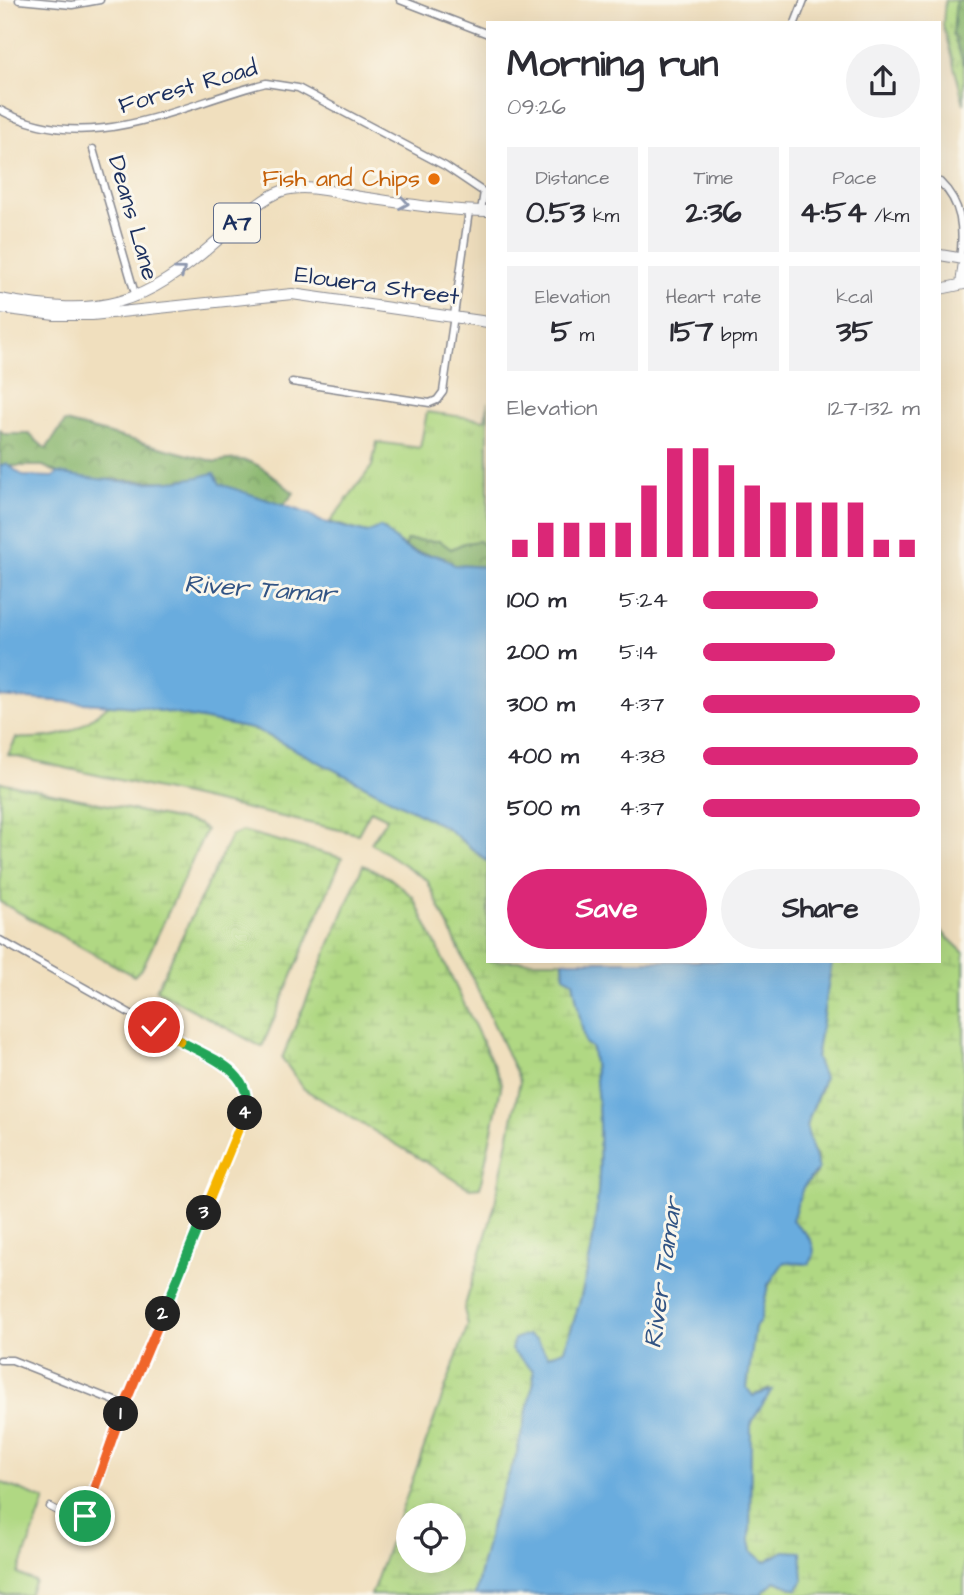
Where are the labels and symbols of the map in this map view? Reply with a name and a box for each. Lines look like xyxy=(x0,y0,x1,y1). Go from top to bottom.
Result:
street label: Forest Road xyxy=(115,51,261,123)
street label: Deans Lane xyxy=(99,152,167,284)
place label: Fish and Chips xyxy=(262,162,420,196)
marker: Fish and Chips xyxy=(426,171,442,187)
one-way arrow xyxy=(398,195,410,210)
road number: A7 xyxy=(214,204,260,243)
street label: Elouera Street xyxy=(293,258,462,314)
one-way arrow xyxy=(174,266,186,279)
water label: River Tamar xyxy=(183,566,340,612)
pin xyxy=(124,997,184,1057)
pin: 4 xyxy=(228,1096,262,1130)
water label: River Tamar xyxy=(635,1193,692,1351)
pin: 3 xyxy=(186,1196,222,1230)
pin: 2 xyxy=(146,1296,180,1332)
pin: 1 xyxy=(104,1396,138,1432)
pin xyxy=(55,1486,115,1546)

